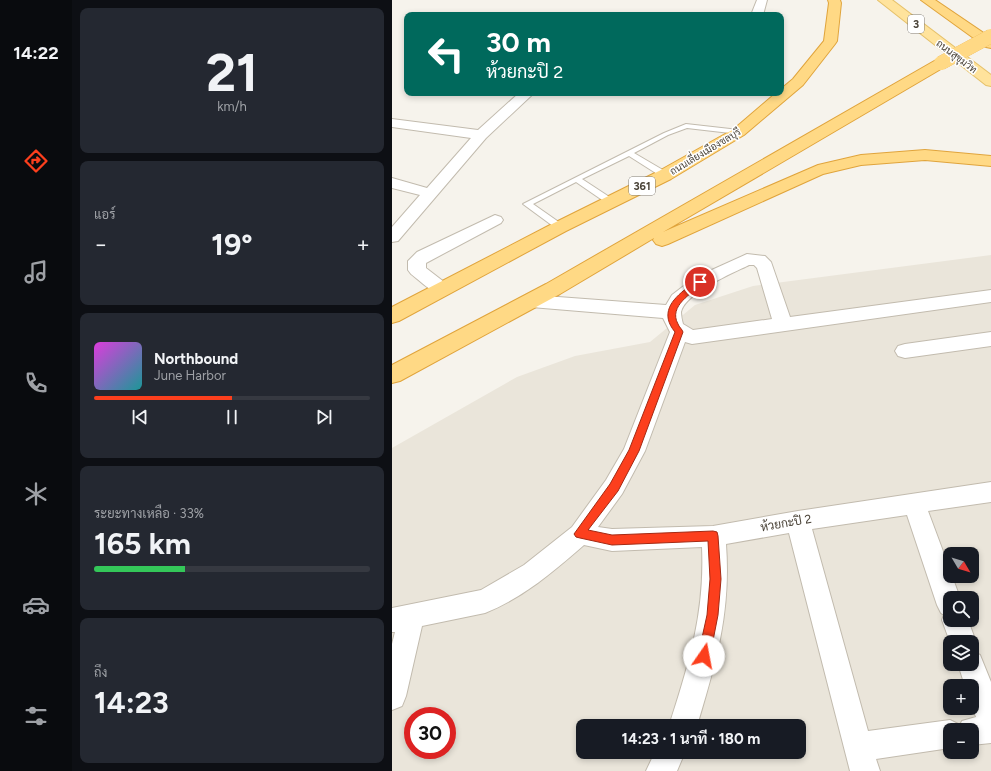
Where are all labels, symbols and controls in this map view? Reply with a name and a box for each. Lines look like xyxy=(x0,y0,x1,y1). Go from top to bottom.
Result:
road number: 3 xyxy=(908,15,924,33)
text: 30 m xyxy=(486,25,551,59)
icon: left xyxy=(420,28,472,80)
street label: ถนนสุขุมวิท xyxy=(933,37,980,77)
text: 14:22 xyxy=(13,42,59,64)
text: 21 xyxy=(206,42,258,104)
text: ห้วยกะปิ 2 xyxy=(486,61,563,83)
text: km/h xyxy=(217,99,247,114)
street label: ถนนเลี่ยงเมืองชลบุรี xyxy=(666,123,744,179)
icon: directions xyxy=(22,147,50,175)
road number: 361 xyxy=(629,177,655,195)
text: แอร์ xyxy=(94,207,115,222)
text: 19° xyxy=(211,226,253,263)
text: − xyxy=(94,231,108,258)
text: + xyxy=(356,231,370,258)
icon: music xyxy=(22,258,50,286)
pin xyxy=(683,265,717,299)
icon: arrive xyxy=(689,271,711,293)
text: Northbound xyxy=(154,350,238,368)
text: June Harbor xyxy=(154,368,226,383)
icon: phone xyxy=(22,369,50,397)
icon: previous xyxy=(129,406,151,428)
icon: pause xyxy=(221,406,243,428)
icon: next xyxy=(313,406,335,428)
icon: climate xyxy=(22,480,50,508)
text: ระยะทางเหลือ · 33% xyxy=(94,506,204,521)
street label: ห้วยกะปิ 2 xyxy=(759,512,813,534)
text: 165 km xyxy=(94,525,191,562)
north arrow xyxy=(943,547,979,583)
map controls xyxy=(943,547,979,759)
icon: car xyxy=(22,591,50,619)
button: search xyxy=(943,591,979,627)
position arrow xyxy=(683,635,725,677)
button: layers xyxy=(943,635,979,671)
text: ถึง xyxy=(94,665,107,680)
button: + xyxy=(943,679,979,715)
text: 14:23 xyxy=(94,684,169,721)
icon: filters xyxy=(22,702,50,730)
speed limit sign: 30 xyxy=(404,707,456,759)
button: − xyxy=(943,723,979,759)
text: 14:23 · 1 นาที · 180 m xyxy=(622,730,760,748)

